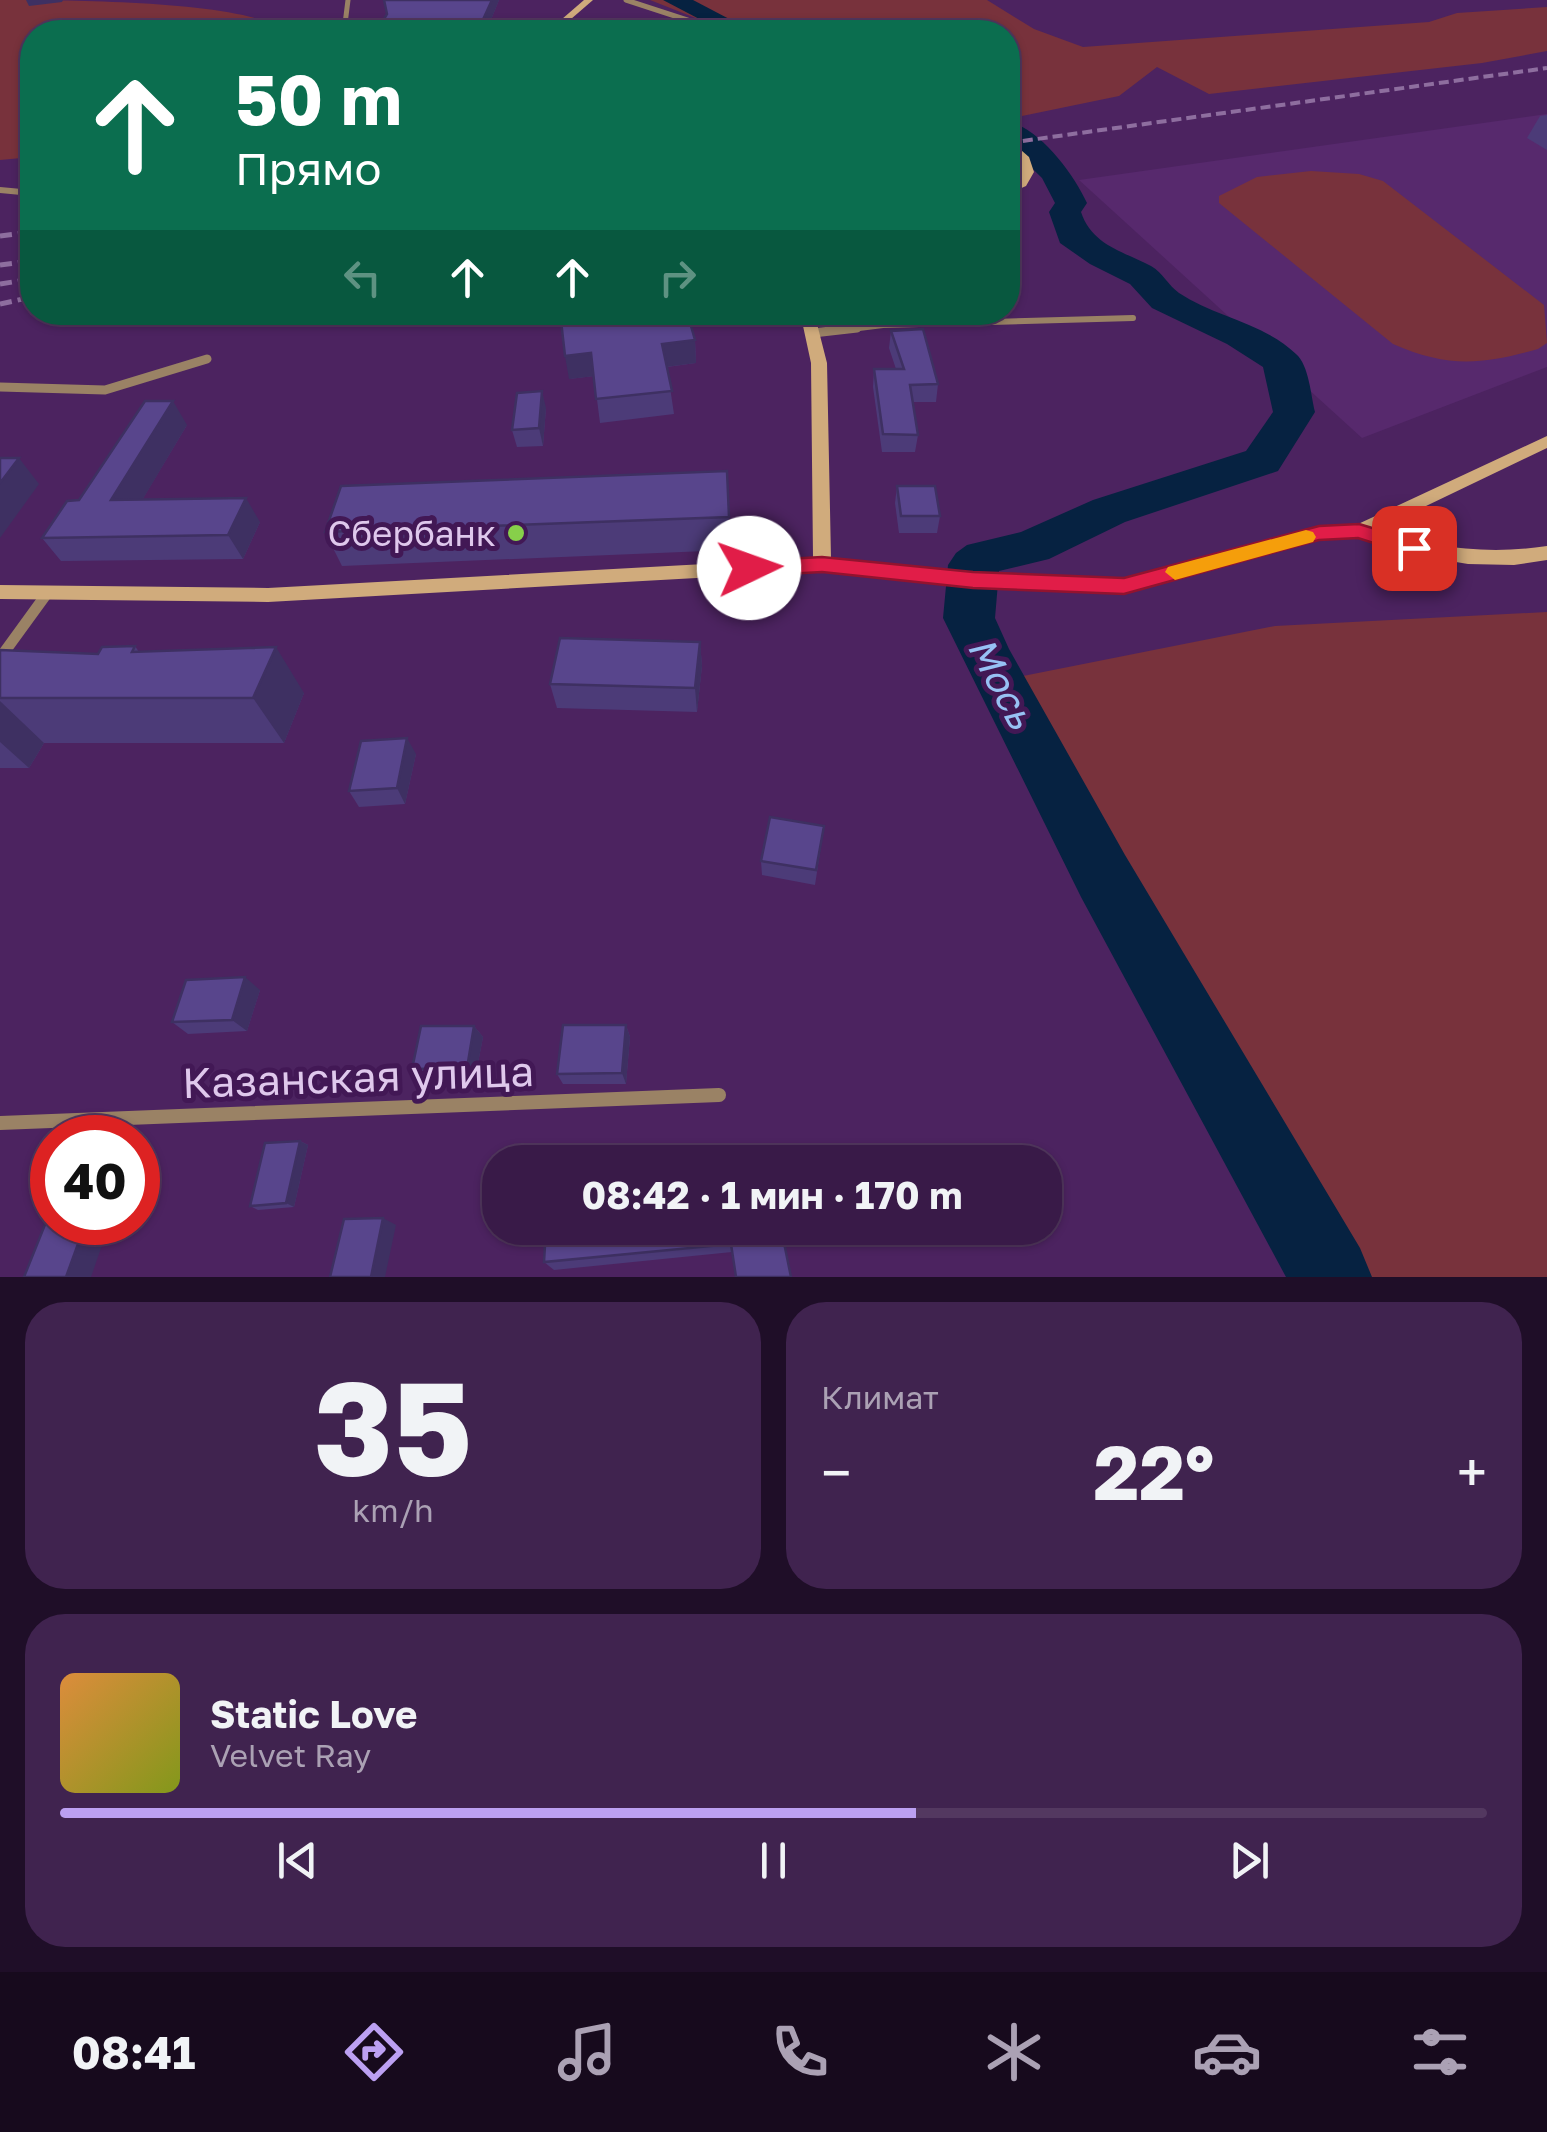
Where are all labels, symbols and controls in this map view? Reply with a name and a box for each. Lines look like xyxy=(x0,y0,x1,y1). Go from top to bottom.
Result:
text: 50 m xyxy=(235,56,402,140)
icon: ahead xyxy=(70,60,200,190)
text: Прямо xyxy=(235,141,381,195)
icon: left xyxy=(335,250,390,305)
icon: ahead xyxy=(440,250,495,305)
icon: ahead xyxy=(545,250,600,305)
icon: right xyxy=(650,250,705,305)
pin xyxy=(1372,506,1457,591)
place label: Сбербанк xyxy=(327,512,496,554)
position arrow xyxy=(697,516,801,620)
icon: arrive xyxy=(1387,521,1442,576)
marker: Сбербанк xyxy=(505,522,527,544)
water label: Мось xyxy=(960,629,1045,736)
street label: Казанская улица xyxy=(181,1045,535,1107)
speed limit sign: 40 xyxy=(30,1115,160,1245)
text: 08:42 · 1 мин · 170 m xyxy=(582,1172,962,1217)
text: 35 xyxy=(314,1348,472,1504)
text: Климат xyxy=(821,1378,939,1416)
text: 22° xyxy=(1094,1426,1214,1517)
text: − xyxy=(821,1439,851,1505)
text: + xyxy=(1457,1439,1487,1505)
text: km/h xyxy=(352,1491,434,1529)
text: Static Love xyxy=(210,1691,417,1736)
text: Velvet Ray xyxy=(210,1736,371,1774)
icon: previous xyxy=(270,1833,325,1888)
icon: pause xyxy=(746,1833,801,1888)
icon: next xyxy=(1222,1833,1277,1888)
icon: directions xyxy=(339,2017,409,2087)
icon: music xyxy=(552,2017,622,2087)
icon: phone xyxy=(765,2017,835,2087)
icon: climate xyxy=(979,2017,1049,2087)
icon: car xyxy=(1192,2017,1262,2087)
icon: filters xyxy=(1405,2017,1475,2087)
text: 08:41 xyxy=(72,2025,195,2079)

